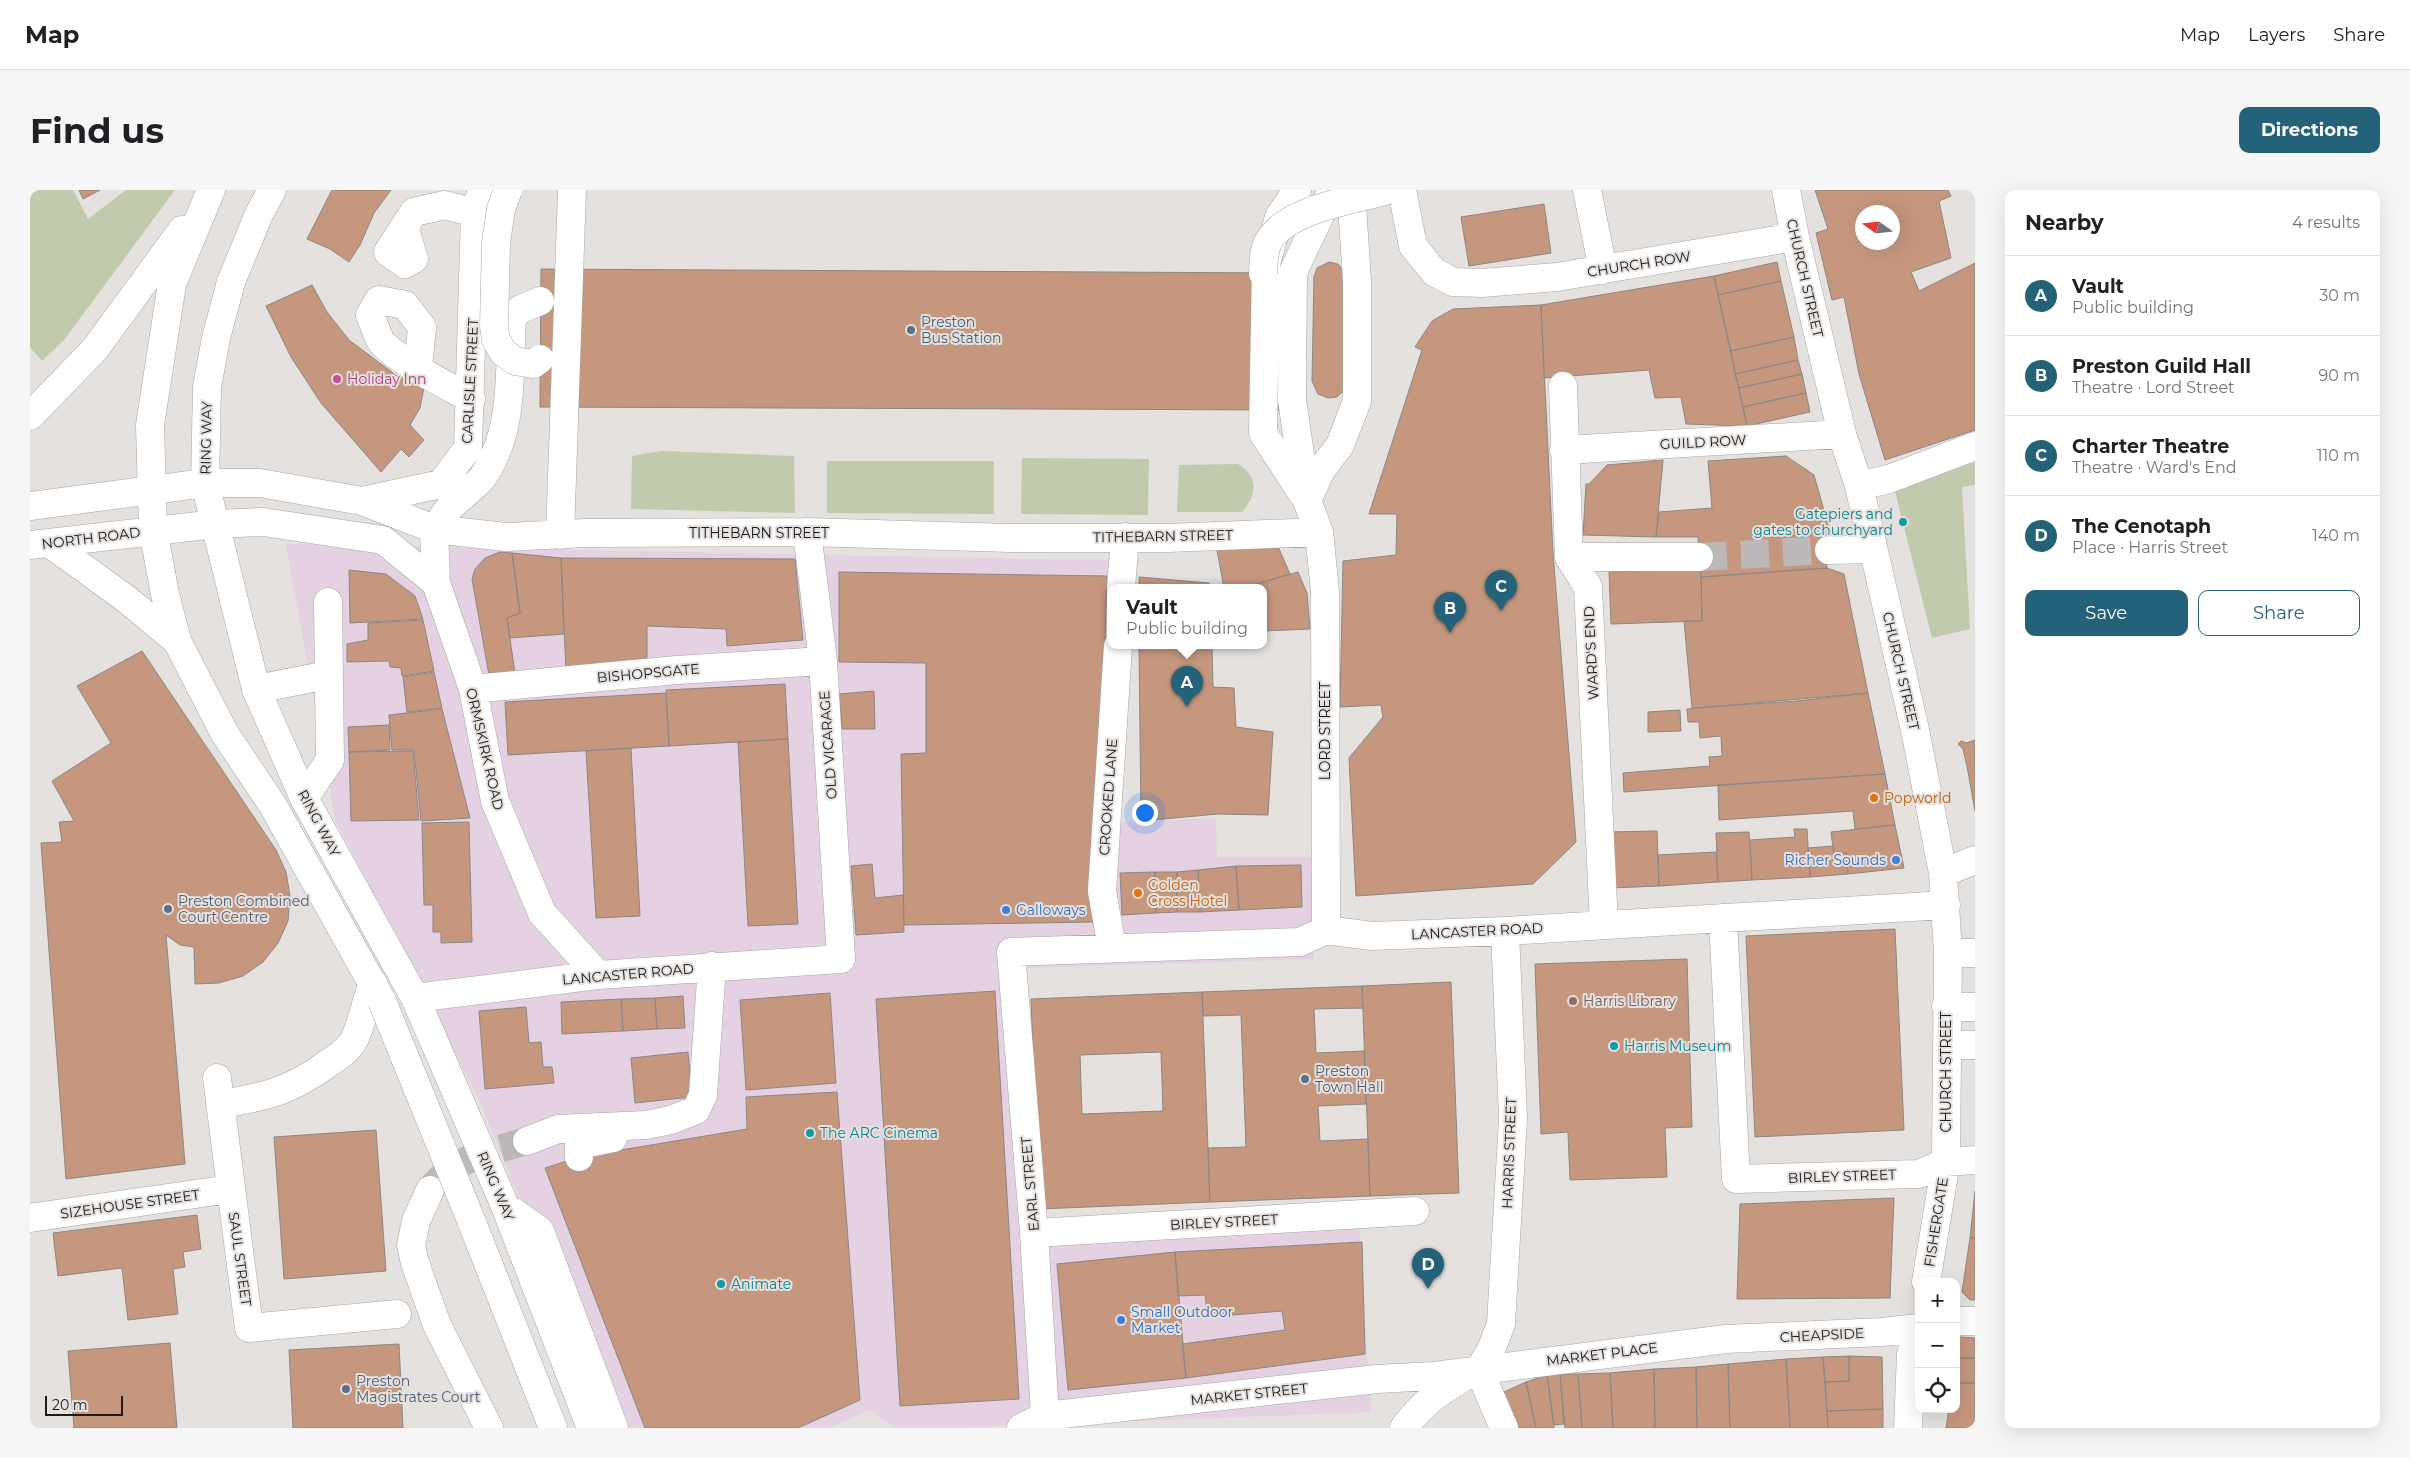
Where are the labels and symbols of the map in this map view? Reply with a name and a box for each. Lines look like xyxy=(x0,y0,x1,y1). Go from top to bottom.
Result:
north arrow xyxy=(1855,205,1900,250)
street label: CHURCH STREET xyxy=(1783,217,1827,339)
street label: CHURCH ROW xyxy=(1586,247,1693,281)
place label: Preston Bus Station xyxy=(921,313,1001,347)
street label: CARLISLE STREET xyxy=(458,318,482,444)
marker: Preston Bus Station xyxy=(905,324,917,336)
place label: Holiday Inn xyxy=(347,370,427,388)
marker: Holiday Inn xyxy=(331,373,343,385)
street label: RING WAY xyxy=(196,401,216,475)
street label: GUILD ROW xyxy=(1659,431,1747,453)
place label: Gatepiers and gates to churchyard xyxy=(1753,505,1893,539)
marker: Gatepiers and gates to churchyard xyxy=(1897,516,1909,528)
street label: NORTH ROAD xyxy=(41,523,141,553)
street label: TITHEBARN STREET xyxy=(689,524,829,542)
street label: TITHEBARN STREET xyxy=(1093,526,1233,546)
pin: C xyxy=(1485,570,1517,611)
pin: B xyxy=(1434,592,1466,633)
street label: WARD'S END xyxy=(1580,606,1602,700)
street label: CHURCH STREET xyxy=(1879,610,1923,732)
street label: BISHOPSGATE xyxy=(596,660,700,686)
pin: A xyxy=(1171,666,1203,707)
street label: LORD STREET xyxy=(1316,682,1334,780)
street label: ORMSKIRK ROAD xyxy=(462,686,508,812)
street label: OLD VICARAGE xyxy=(815,690,841,800)
street label: CROOKED LANE xyxy=(1095,738,1121,856)
street label: RING WAY xyxy=(294,786,344,860)
place label: Popworld xyxy=(1884,789,1952,807)
marker: Popworld xyxy=(1868,792,1880,804)
your location xyxy=(1132,800,1158,826)
place label: Richer Sounds xyxy=(1785,851,1886,869)
marker: Richer Sounds xyxy=(1890,854,1902,866)
place label: Golden Cross Hotel xyxy=(1148,876,1227,910)
marker: Golden Cross Hotel xyxy=(1132,887,1144,899)
place label: Preston Combined Court Centre xyxy=(178,892,310,926)
place label: Galloways xyxy=(1016,901,1086,919)
marker: Preston Combined Court Centre xyxy=(162,903,174,915)
marker: Galloways xyxy=(1000,904,1012,916)
street label: LANCASTER ROAD xyxy=(1410,919,1544,943)
street label: LANCASTER ROAD xyxy=(561,959,695,989)
place label: Harris Library xyxy=(1583,992,1676,1010)
marker: Harris Library xyxy=(1567,995,1579,1007)
street label: CHURCH STREET xyxy=(1937,1012,1955,1132)
place label: Harris Museum xyxy=(1624,1037,1731,1055)
marker: Harris Museum xyxy=(1608,1040,1620,1052)
place label: Preston Town Hall xyxy=(1315,1062,1383,1096)
marker: Preston Town Hall xyxy=(1299,1073,1311,1085)
street label: HARRIS STREET xyxy=(1498,1097,1520,1209)
place label: The ARC Cinema xyxy=(820,1124,938,1142)
marker: The ARC Cinema xyxy=(804,1127,816,1139)
street label: EARL STREET xyxy=(1017,1136,1043,1232)
street label: RING WAY xyxy=(473,1149,519,1223)
street label: BIRLEY STREET xyxy=(1788,1165,1896,1187)
street label: FISHERGATE xyxy=(1920,1176,1952,1268)
street label: SIZEHOUSE STREET xyxy=(59,1185,201,1223)
street label: BIRLEY STREET xyxy=(1169,1210,1279,1234)
street label: SAUL STREET xyxy=(224,1211,256,1307)
pin: D xyxy=(1412,1248,1444,1289)
place label: Animate xyxy=(731,1275,791,1293)
marker: Animate xyxy=(715,1278,727,1290)
place label: Small Outdoor Market xyxy=(1131,1303,1234,1337)
marker: Small Outdoor Market xyxy=(1115,1314,1127,1326)
street label: CHEAPSIDE xyxy=(1779,1324,1865,1346)
street label: MARKET PLACE xyxy=(1545,1338,1659,1370)
place label: Preston Magistrates Court xyxy=(356,1372,481,1406)
street label: MARKET STREET xyxy=(1189,1379,1309,1409)
marker: Preston Magistrates Court xyxy=(340,1383,352,1395)
scale bar xyxy=(45,1393,122,1416)

